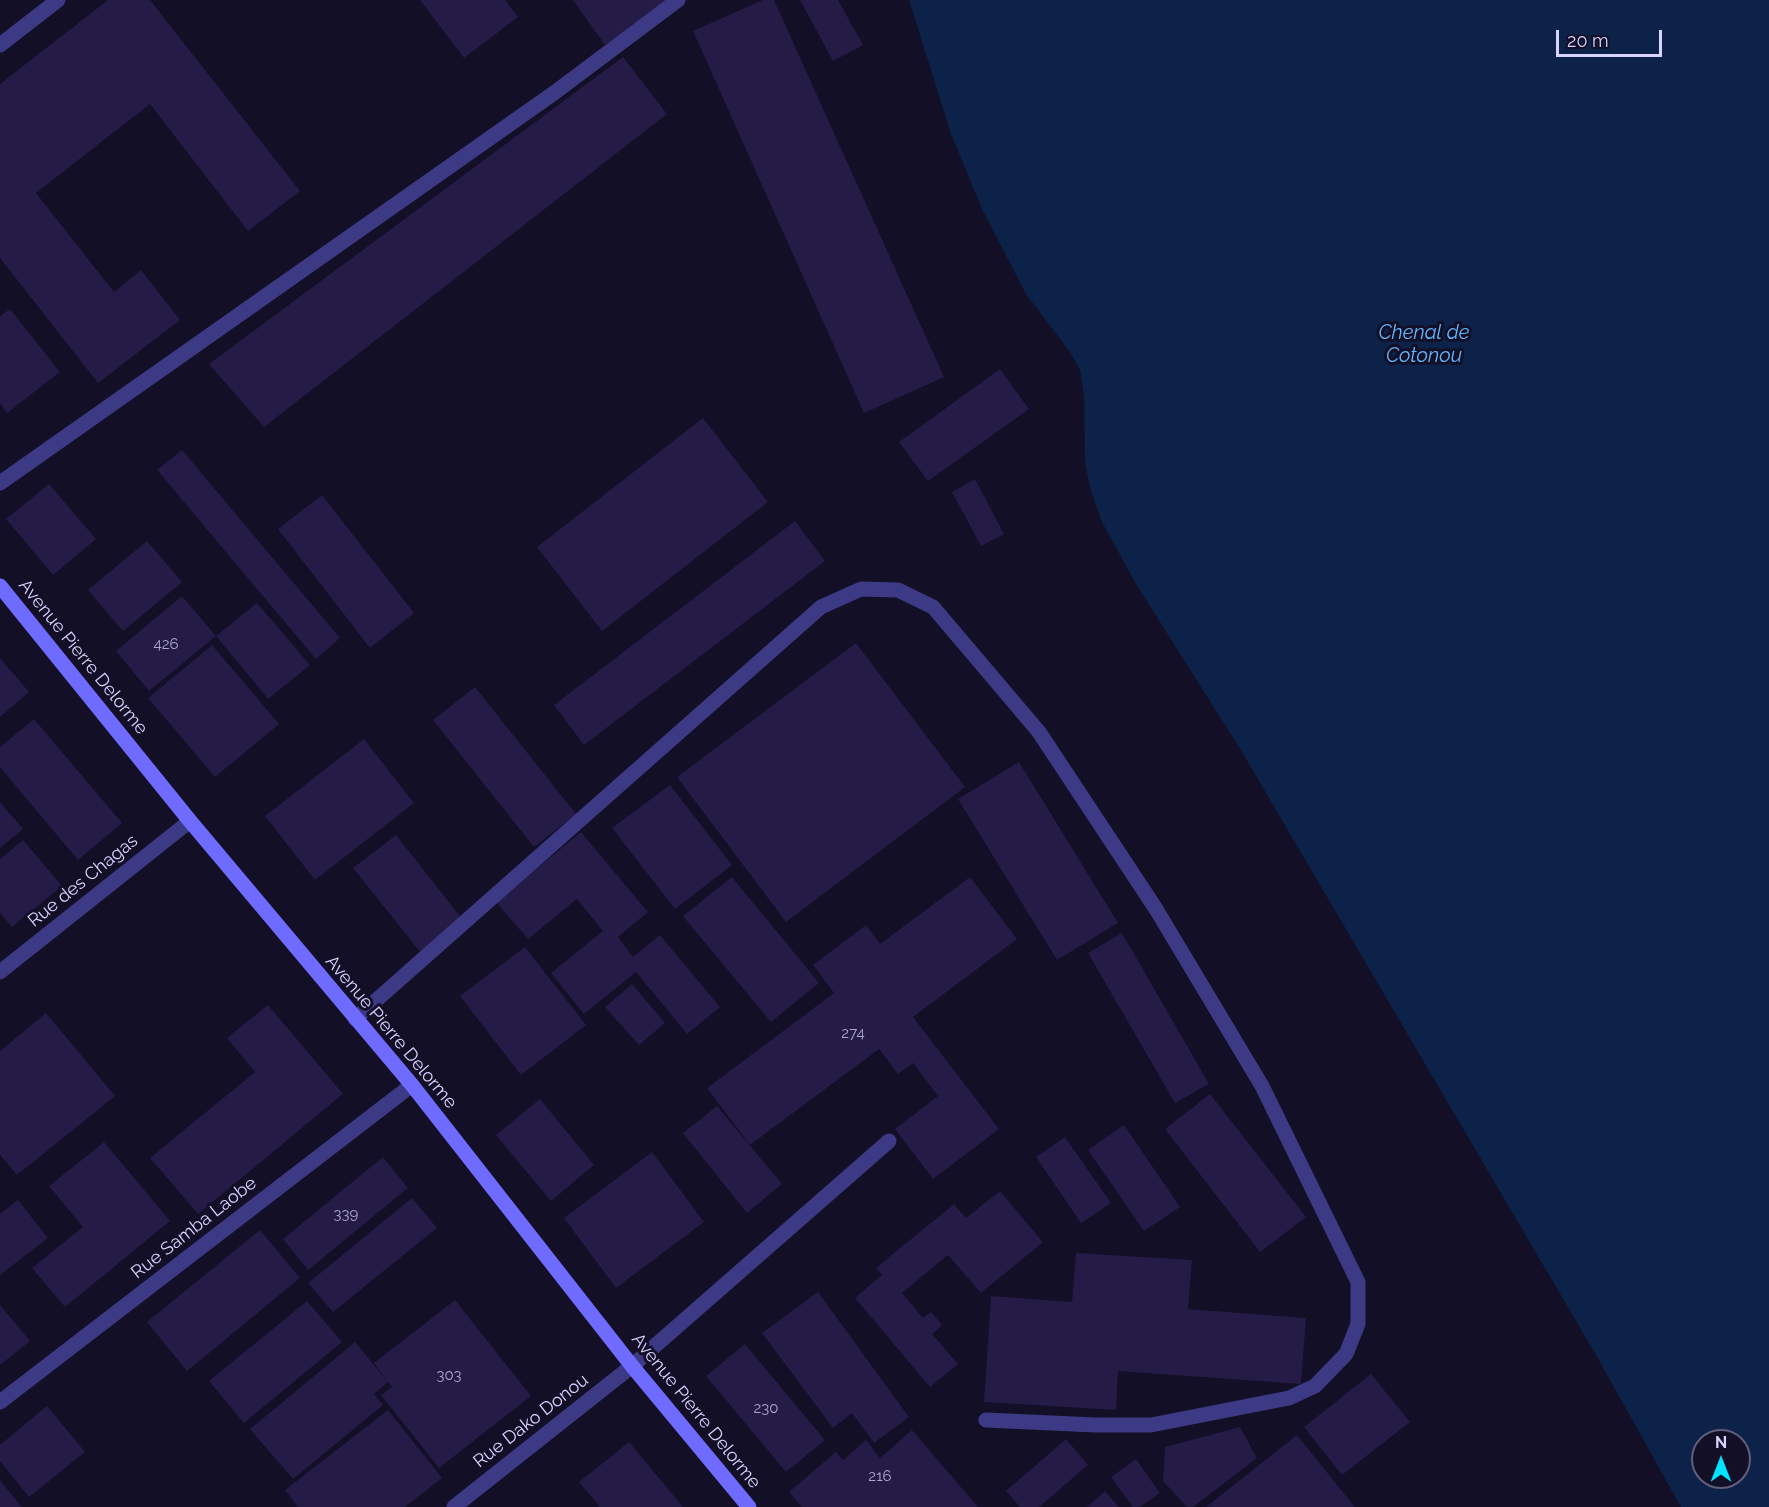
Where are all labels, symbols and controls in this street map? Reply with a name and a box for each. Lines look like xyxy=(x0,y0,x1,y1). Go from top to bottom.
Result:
scale bar xyxy=(1559,18,1666,56)
text: 20 m xyxy=(1567,30,1609,51)
water label: Chenal de Cotonou xyxy=(1378,321,1470,368)
street label: Avenue Pierre Delorme xyxy=(14,575,152,739)
house number: 426 xyxy=(153,635,179,653)
street label: Rue des Chagas xyxy=(24,830,142,932)
street label: Avenue Pierre Delorme xyxy=(321,951,461,1113)
house number: 274 xyxy=(841,1024,865,1042)
street label: Rue Samba Laobe xyxy=(127,1172,261,1284)
house number: 339 xyxy=(334,1205,358,1223)
street label: Avenue Pierre Delorme xyxy=(627,1329,765,1493)
house number: 303 xyxy=(436,1366,462,1384)
street label: Rue Dako Donou xyxy=(469,1369,593,1473)
house number: 230 xyxy=(753,1399,779,1417)
north arrow xyxy=(1691,1429,1751,1489)
text: N xyxy=(1715,1433,1727,1452)
house number: 216 xyxy=(868,1467,892,1485)

